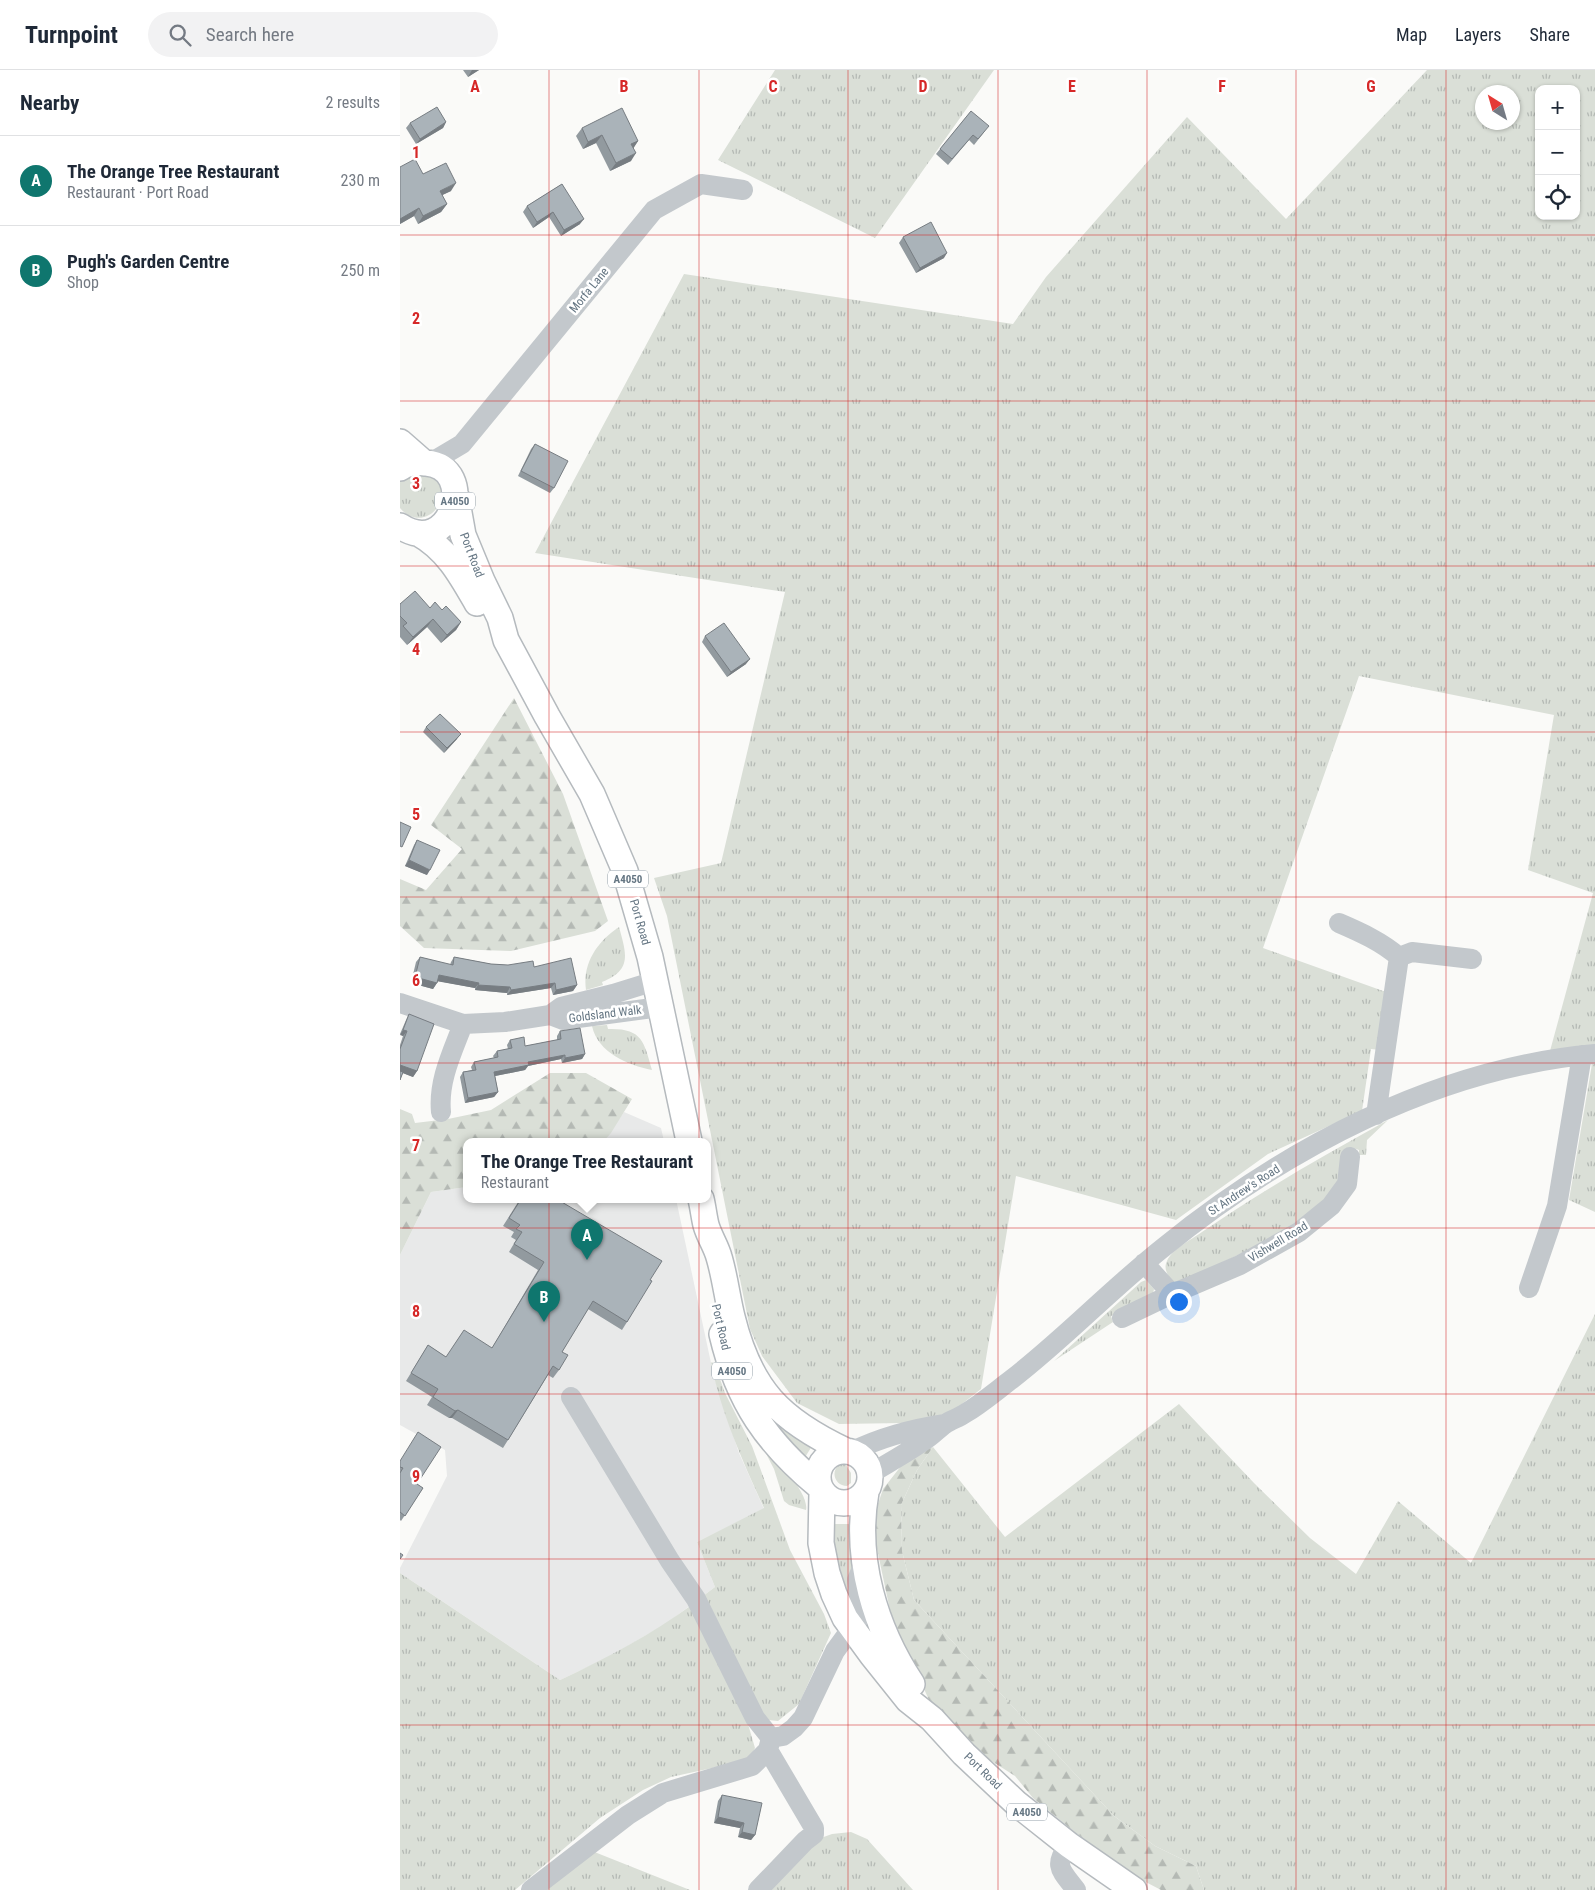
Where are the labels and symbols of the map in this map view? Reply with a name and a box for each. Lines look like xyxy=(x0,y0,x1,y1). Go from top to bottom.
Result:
text: A xyxy=(470,77,480,96)
text: B xyxy=(620,77,629,96)
text: C xyxy=(768,77,778,96)
text: D xyxy=(918,77,928,96)
text: E xyxy=(1068,77,1076,96)
text: F xyxy=(1218,77,1226,96)
text: G xyxy=(1366,77,1376,96)
north arrow xyxy=(1475,85,1520,130)
text: 1 xyxy=(412,143,420,162)
street label: Morfa Lane xyxy=(567,264,612,315)
text: 2 xyxy=(412,309,420,328)
text: 3 xyxy=(412,474,420,493)
road number: A4050 xyxy=(435,492,475,510)
street label: Port Road xyxy=(457,531,487,579)
text: 4 xyxy=(412,640,420,659)
text: 5 xyxy=(412,805,420,824)
road number: A4050 xyxy=(608,871,648,888)
street label: Port Road xyxy=(627,898,653,947)
text: 6 xyxy=(412,971,420,990)
street label: Goldsland Walk xyxy=(568,1003,643,1025)
text: 7 xyxy=(412,1136,420,1155)
street label: St Andrew's Road xyxy=(1206,1162,1282,1218)
pin: A xyxy=(571,1219,603,1260)
street label: Vishwell Road xyxy=(1246,1219,1310,1265)
pin: B xyxy=(528,1281,560,1322)
your location xyxy=(1166,1289,1192,1315)
text: 8 xyxy=(412,1302,420,1321)
street label: Port Road xyxy=(709,1303,733,1351)
road number: A4050 xyxy=(712,1362,752,1380)
text: 9 xyxy=(412,1467,420,1486)
street label: Port Road xyxy=(961,1750,1005,1792)
road number: A4050 xyxy=(1007,1804,1047,1820)

